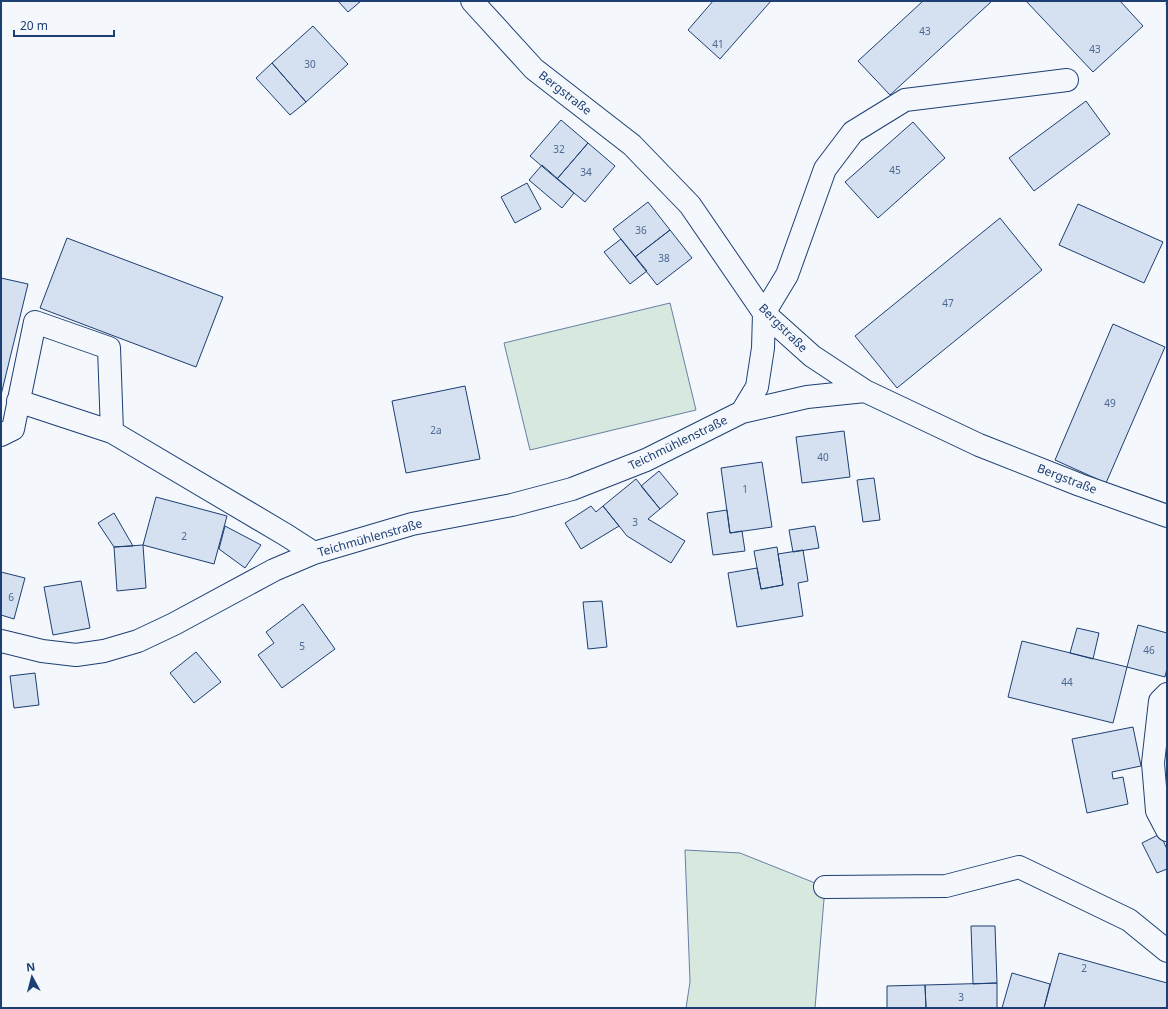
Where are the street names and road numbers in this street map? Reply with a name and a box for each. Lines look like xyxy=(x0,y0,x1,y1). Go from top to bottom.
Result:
street label: Bergstraße xyxy=(535,67,595,119)
street label: Bergstraße xyxy=(755,299,812,356)
street label: Teichmühlenstraße xyxy=(625,411,730,474)
street label: Bergstraße xyxy=(1035,459,1100,498)
street label: Teichmühlenstraße xyxy=(316,514,424,561)

